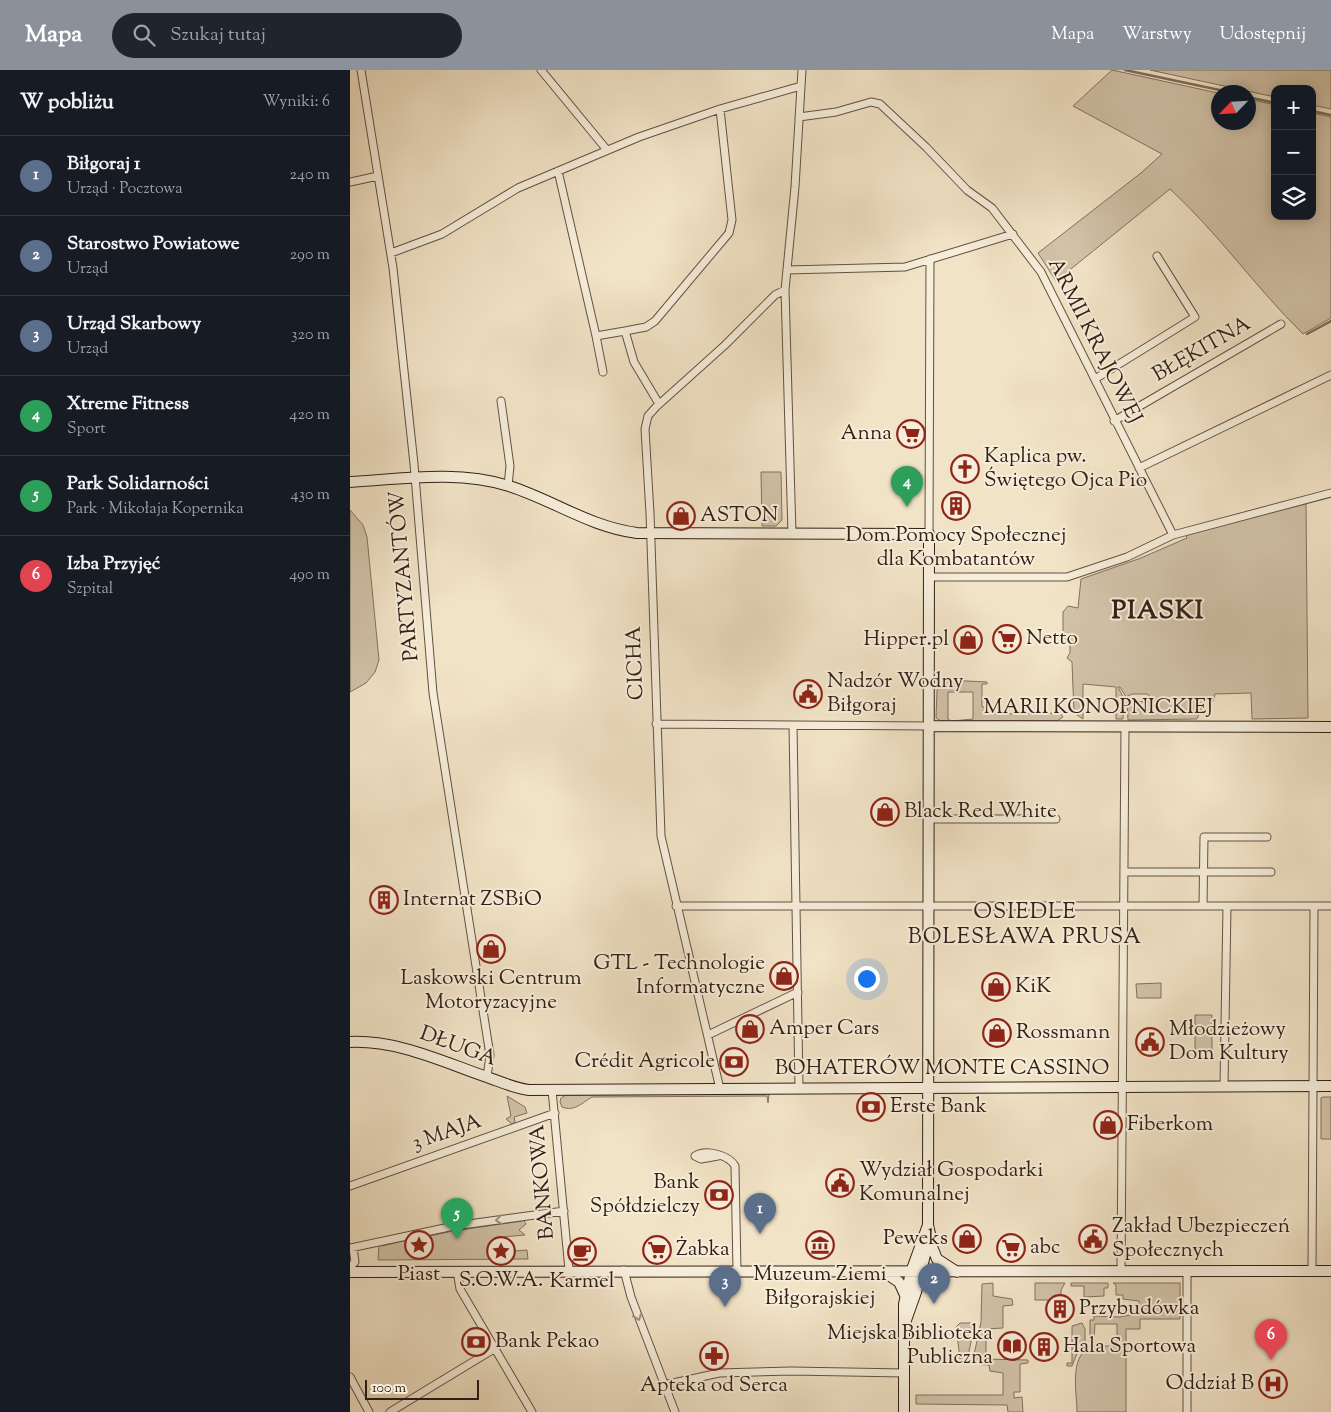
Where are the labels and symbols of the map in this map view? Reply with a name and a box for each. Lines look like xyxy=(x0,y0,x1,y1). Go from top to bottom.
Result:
north arrow xyxy=(1211,85,1256,130)
street label: ARMII KRAJOWEJ xyxy=(1039,253,1149,429)
street label: BŁĘKITNA xyxy=(1147,310,1257,390)
place label: Anna xyxy=(840,419,892,449)
supermarket icon: Anna xyxy=(896,419,926,449)
place label: Kaplica pw. Świętego Ojca Pio xyxy=(984,442,1147,496)
church icon: Kaplica pw. Świętego Ojca Pio xyxy=(950,454,980,484)
pin: 4 xyxy=(891,466,923,507)
street label: PARTYZANTÓW xyxy=(383,489,427,663)
building icon: Dom Pomocy Społecznej dla Kombatantów xyxy=(941,491,971,521)
shop icon: ASTON xyxy=(666,501,696,531)
place label: ASTON xyxy=(700,501,779,531)
place label: Dom Pomocy Społecznej dla Kombatantów xyxy=(845,521,1067,575)
district label: PIASKI xyxy=(1112,593,1204,630)
supermarket icon: Netto xyxy=(992,624,1022,654)
place label: Netto xyxy=(1026,624,1078,654)
street label: CICHA xyxy=(620,625,652,701)
place label: Hipper.pl xyxy=(863,625,949,655)
shop icon: Hipper.pl xyxy=(953,625,983,655)
place label: Nadzór Wodny Biłgoraj xyxy=(827,667,964,721)
public building icon: Nadzór Wodny Biłgoraj xyxy=(793,679,823,709)
street label: MARII KONOPNICKIEJ xyxy=(983,693,1213,723)
shop icon: Black Red White xyxy=(870,797,900,827)
place label: Black Red White xyxy=(904,797,1057,827)
building icon: Internat ZSBiO xyxy=(369,885,399,915)
place label: Internat ZSBiO xyxy=(403,885,542,915)
district label: OSIEDLE BOLESŁAWA PRUSA xyxy=(908,897,1142,954)
shop icon: Laskowski Centrum Motoryzacyjne xyxy=(476,934,506,964)
place label: GTL - Technologie Informatyczne xyxy=(593,949,765,1003)
shop icon: GTL - Technologie Informatyczne xyxy=(769,961,799,991)
place label: Laskowski Centrum Motoryzacyjne xyxy=(400,964,582,1018)
your location xyxy=(854,966,880,992)
shop icon: KiK xyxy=(981,972,1011,1002)
place label: KiK xyxy=(1015,972,1051,1002)
shop icon: Amper Cars xyxy=(735,1014,765,1044)
place label: Amper Cars xyxy=(769,1014,879,1044)
place label: Młodzieżowy Dom Kultury xyxy=(1169,1015,1289,1069)
shop icon: Rossmann xyxy=(982,1018,1012,1048)
place label: Rossmann xyxy=(1016,1018,1110,1048)
street label: DŁUGA xyxy=(415,1019,501,1075)
public building icon: Młodzieżowy Dom Kultury xyxy=(1135,1027,1165,1057)
place label: Crédit Agricole xyxy=(574,1047,715,1077)
bank icon: Crédit Agricole xyxy=(719,1047,749,1077)
street label: BOHATERÓW MONTE CASSINO xyxy=(775,1054,1109,1084)
bank icon: Erste Bank xyxy=(856,1092,886,1122)
place label: Erste Bank xyxy=(890,1092,988,1122)
street label: 3 MAJA xyxy=(408,1107,486,1159)
shop icon: Fiberkom xyxy=(1093,1110,1123,1140)
place label: Fiberkom xyxy=(1127,1110,1213,1140)
street label: BANKOWA xyxy=(523,1123,563,1241)
place label: Wydział Gospodarki Komunalnej xyxy=(859,1156,1043,1210)
place label: Bank Spółdzielczy xyxy=(590,1168,701,1222)
public building icon: Wydział Gospodarki Komunalnej xyxy=(825,1168,855,1198)
bank icon: Bank Spółdzielczy xyxy=(704,1180,734,1210)
pin: 1 xyxy=(744,1193,776,1234)
pin: 5 xyxy=(441,1198,473,1239)
place label: Zakład Ubezpieczeń Społecznych xyxy=(1112,1212,1290,1266)
one-way arrow xyxy=(494,1214,503,1224)
place label: Peweks xyxy=(883,1224,948,1254)
shop icon: Peweks xyxy=(952,1224,982,1254)
public building icon: Zakład Ubezpieczeń Społecznych xyxy=(1078,1224,1108,1254)
place icon: Piast xyxy=(404,1230,434,1260)
museum icon: Muzeum Ziemi Biłgorajskiej xyxy=(805,1230,835,1260)
supermarket icon: abc xyxy=(996,1233,1026,1263)
place label: abc xyxy=(1030,1233,1060,1263)
supermarket icon: Żabka xyxy=(642,1235,672,1265)
place label: Żabka xyxy=(676,1235,730,1265)
place icon: S.O.W.A. xyxy=(486,1236,516,1266)
cafe icon: Karmel xyxy=(567,1237,597,1267)
place label: Piast xyxy=(398,1260,440,1290)
place label: Muzeum Ziemi Biłgorajskiej xyxy=(753,1260,887,1314)
pin: 2 xyxy=(918,1263,950,1304)
place label: S.O.W.A. xyxy=(459,1266,543,1296)
pin: 3 xyxy=(709,1266,741,1307)
place label: Karmel xyxy=(549,1267,615,1297)
building icon: Przybudówka xyxy=(1045,1294,1075,1324)
place label: Przybudówka xyxy=(1079,1294,1200,1324)
one-way arrow xyxy=(632,1312,642,1321)
place label: Miejska Biblioteka Publiczna xyxy=(827,1319,993,1373)
pin: 6 xyxy=(1255,1319,1287,1360)
bank icon: Bank Pekao xyxy=(461,1327,491,1357)
place label: Bank Pekao xyxy=(495,1327,599,1357)
library icon: Miejska Biblioteka Publiczna xyxy=(997,1331,1027,1361)
building icon: Hala Sportowa xyxy=(1029,1332,1059,1362)
place label: Hala Sportowa xyxy=(1063,1332,1197,1362)
pharmacy icon: Apteka od Serca xyxy=(699,1341,729,1371)
place label: Oddział B xyxy=(1165,1369,1254,1399)
hospital icon: Oddział B xyxy=(1258,1369,1288,1399)
place label: Apteka od Serca xyxy=(640,1371,788,1401)
scale bar xyxy=(365,1377,479,1400)

